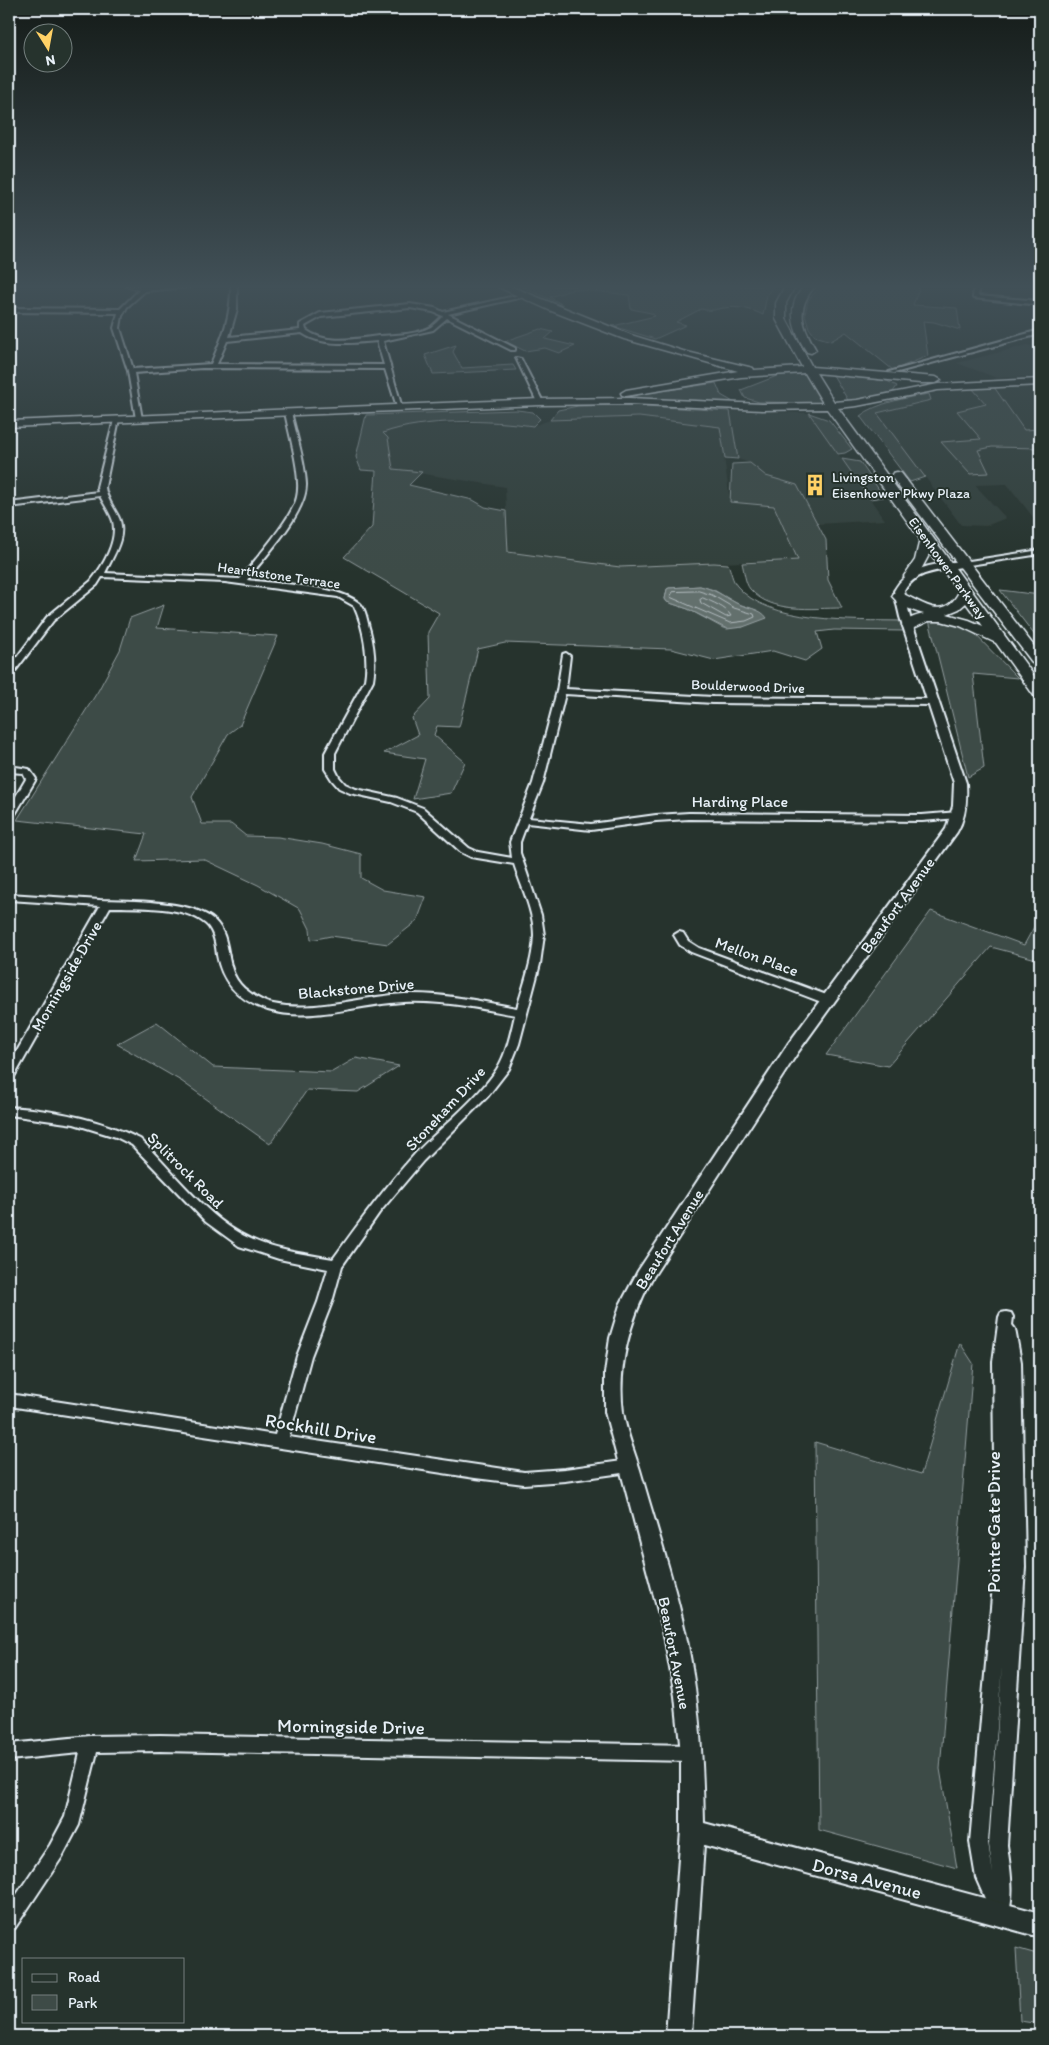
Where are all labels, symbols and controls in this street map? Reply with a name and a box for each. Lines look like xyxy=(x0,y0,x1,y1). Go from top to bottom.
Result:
north arrow xyxy=(22,22,72,72)
text: N xyxy=(44,51,57,70)
place label: Livingston Eisenhower Pkwy Plaza xyxy=(832,469,970,502)
building icon: Livingston Eisenhower Pkwy Plaza xyxy=(802,472,828,498)
street label: Eisenhower Parkway xyxy=(905,514,991,623)
street label: Hearthstone Terrace xyxy=(216,558,342,593)
street label: Boulderwood Drive xyxy=(691,676,805,697)
street label: Harding Place xyxy=(692,792,788,811)
street label: Beaufort Avenue xyxy=(856,853,939,957)
street label: Morningside Drive xyxy=(27,917,106,1035)
street label: Mellon Place xyxy=(713,933,801,980)
street label: Blackstone Drive xyxy=(297,974,415,1003)
street label: Stoneham Drive xyxy=(401,1062,489,1155)
street label: Splitrock Road xyxy=(143,1128,228,1213)
street label: Beaufort Avenue xyxy=(631,1186,708,1293)
street label: Rockhill Drive xyxy=(264,1408,378,1449)
street label: Pointe Gate Drive xyxy=(982,1451,1005,1593)
street label: Beaufort Avenue xyxy=(654,1595,695,1711)
street label: Morningside Drive xyxy=(277,1714,425,1739)
street label: Dorsa Avenue xyxy=(810,1853,924,1904)
legend xyxy=(22,1958,185,2022)
text: Road xyxy=(68,1968,101,1986)
text: Park xyxy=(68,1994,98,2012)

